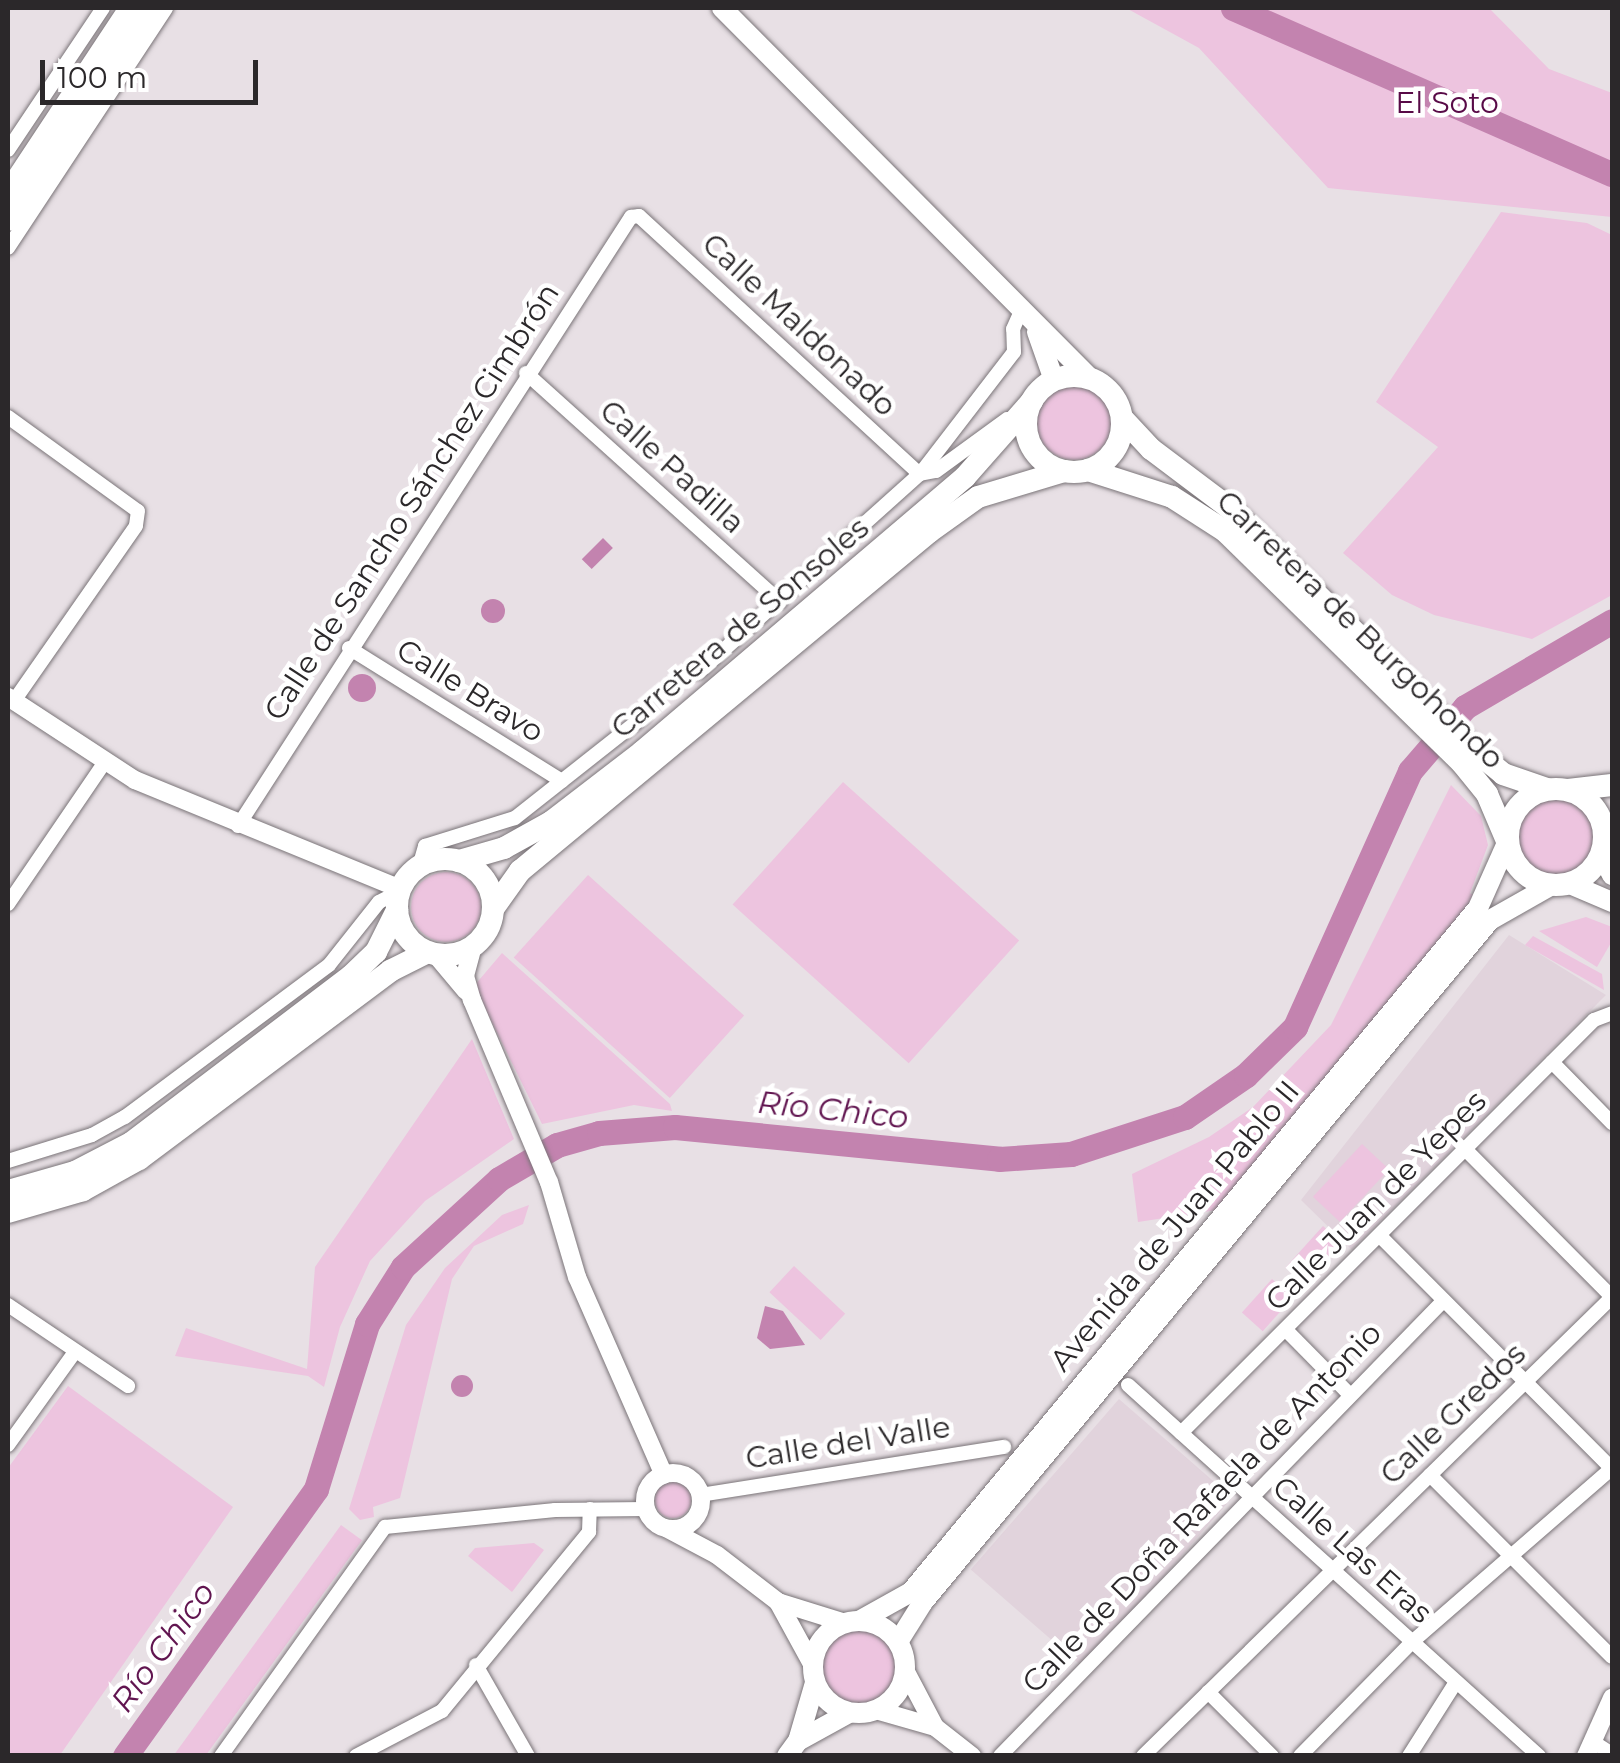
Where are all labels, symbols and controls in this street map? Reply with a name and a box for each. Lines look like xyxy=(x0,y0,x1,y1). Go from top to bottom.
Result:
scale bar xyxy=(45,40,262,102)
text: 100 m xyxy=(57,59,147,96)
park label: El Soto xyxy=(1395,85,1499,121)
street label: Calle Maldonado xyxy=(695,226,903,424)
street label: Calle de Sancho Sánchez Cimbrón xyxy=(257,277,567,727)
street label: Calle Padilla xyxy=(592,393,752,541)
street label: Carretera de Burgohondo xyxy=(1209,483,1511,777)
street label: Carretera de Sonsoles xyxy=(604,510,876,746)
street label: Calle Bravo xyxy=(390,632,550,750)
street label: Avenida de Juan Pablo II xyxy=(1043,1073,1307,1379)
water label: Río Chico xyxy=(756,1083,910,1137)
street label: Calle Juan de Yepes xyxy=(1258,1083,1494,1319)
street label: Calle de Doña Rafaela de Antonio xyxy=(1015,1315,1389,1701)
street label: Calle Gredos xyxy=(1373,1336,1533,1492)
street label: Calle del Valle xyxy=(743,1409,953,1477)
street label: Calle Las Eras xyxy=(1265,1469,1439,1631)
water label: Río Chico xyxy=(103,1575,223,1719)

